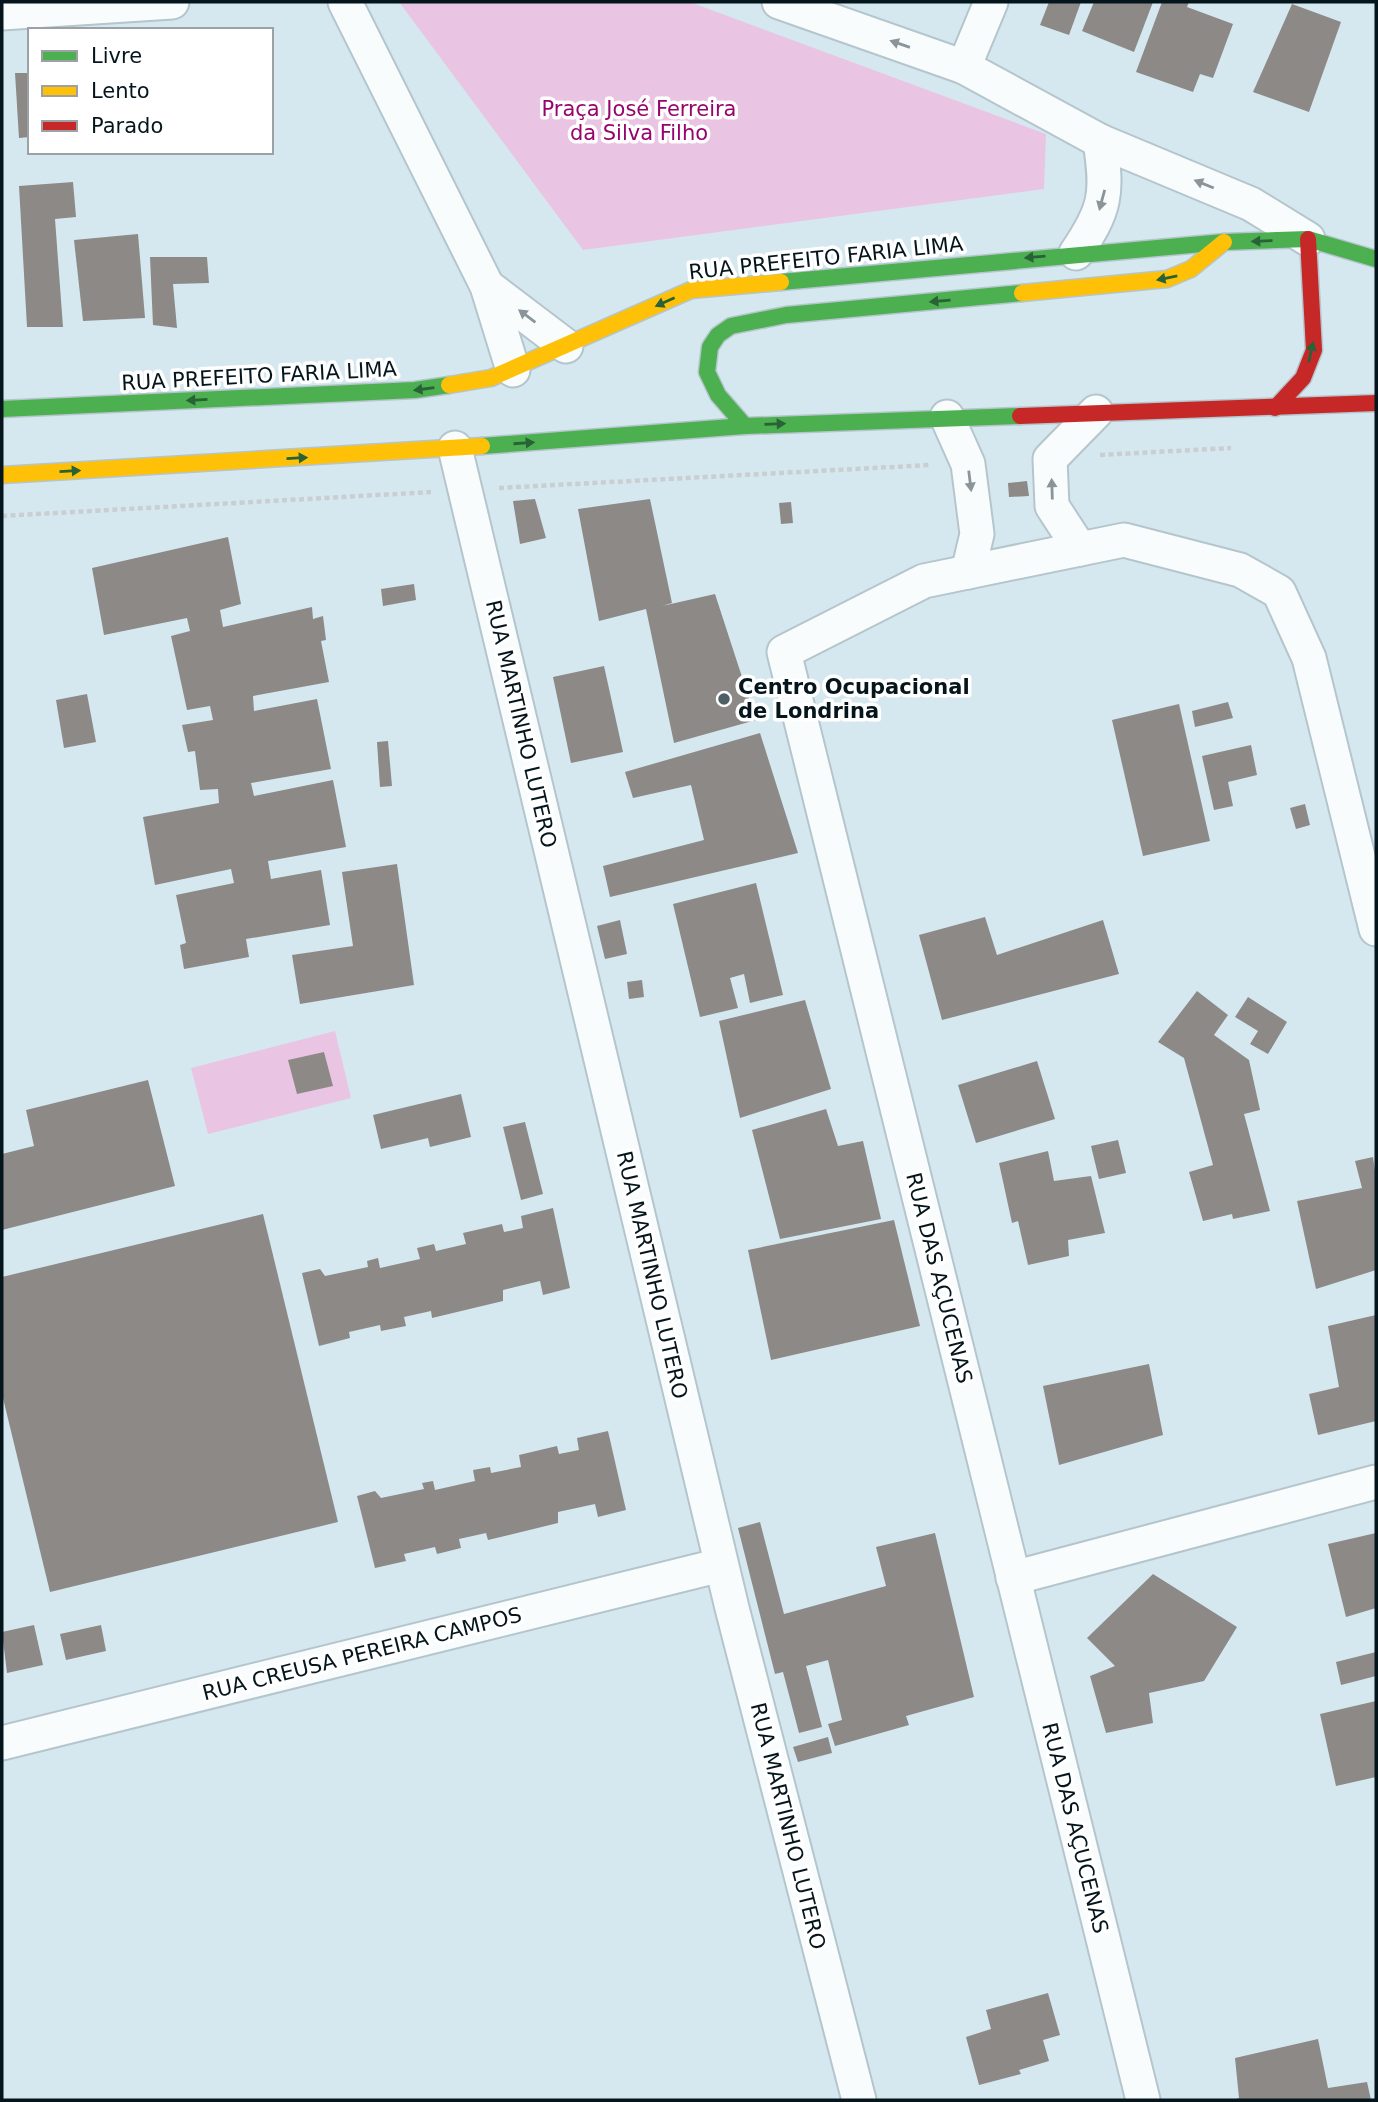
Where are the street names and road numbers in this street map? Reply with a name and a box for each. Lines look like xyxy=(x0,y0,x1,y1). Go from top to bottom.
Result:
street label: RUA PREFEITO FARIA LIMA xyxy=(688,232,965,284)
street label: RUA PREFEITO FARIA LIMA xyxy=(121,357,398,395)
street label: RUA MARTINHO LUTERO xyxy=(481,598,561,850)
street label: RUA MARTINHO LUTERO xyxy=(612,1149,692,1401)
street label: RUA DAS AÇUCENAS xyxy=(901,1170,977,1386)
street label: RUA CREUSA PEREIRA CAMPOS xyxy=(200,1603,524,1705)
street label: RUA MARTINHO LUTERO xyxy=(746,1700,830,1952)
street label: RUA DAS AÇUCENAS xyxy=(1037,1720,1113,1936)

